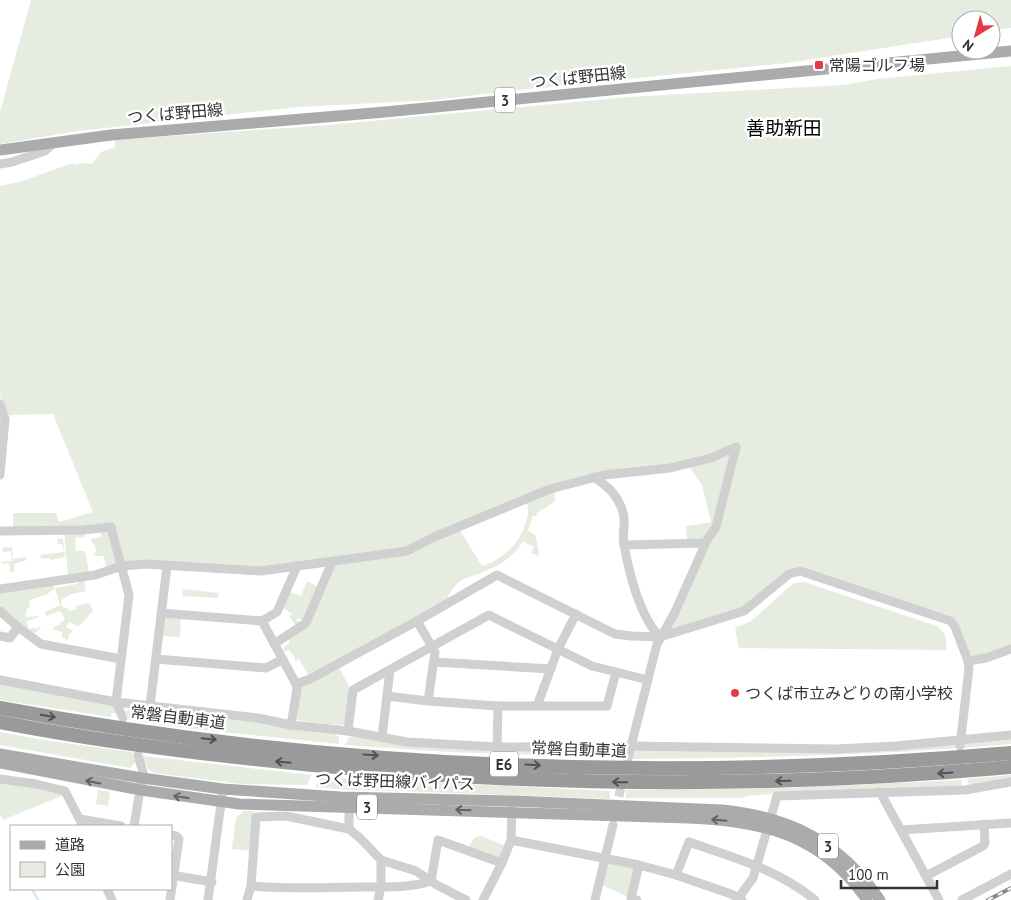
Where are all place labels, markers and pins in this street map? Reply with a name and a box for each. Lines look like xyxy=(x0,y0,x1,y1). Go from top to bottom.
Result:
place label: 常陽ゴルフ場 xyxy=(829,55,925,75)
marker: 常陽ゴルフ場 xyxy=(813,59,825,71)
place label: つくば市立みどりの南小学校 xyxy=(745,683,953,703)
marker: つくば市立みどりの南小学校 xyxy=(729,687,741,699)

